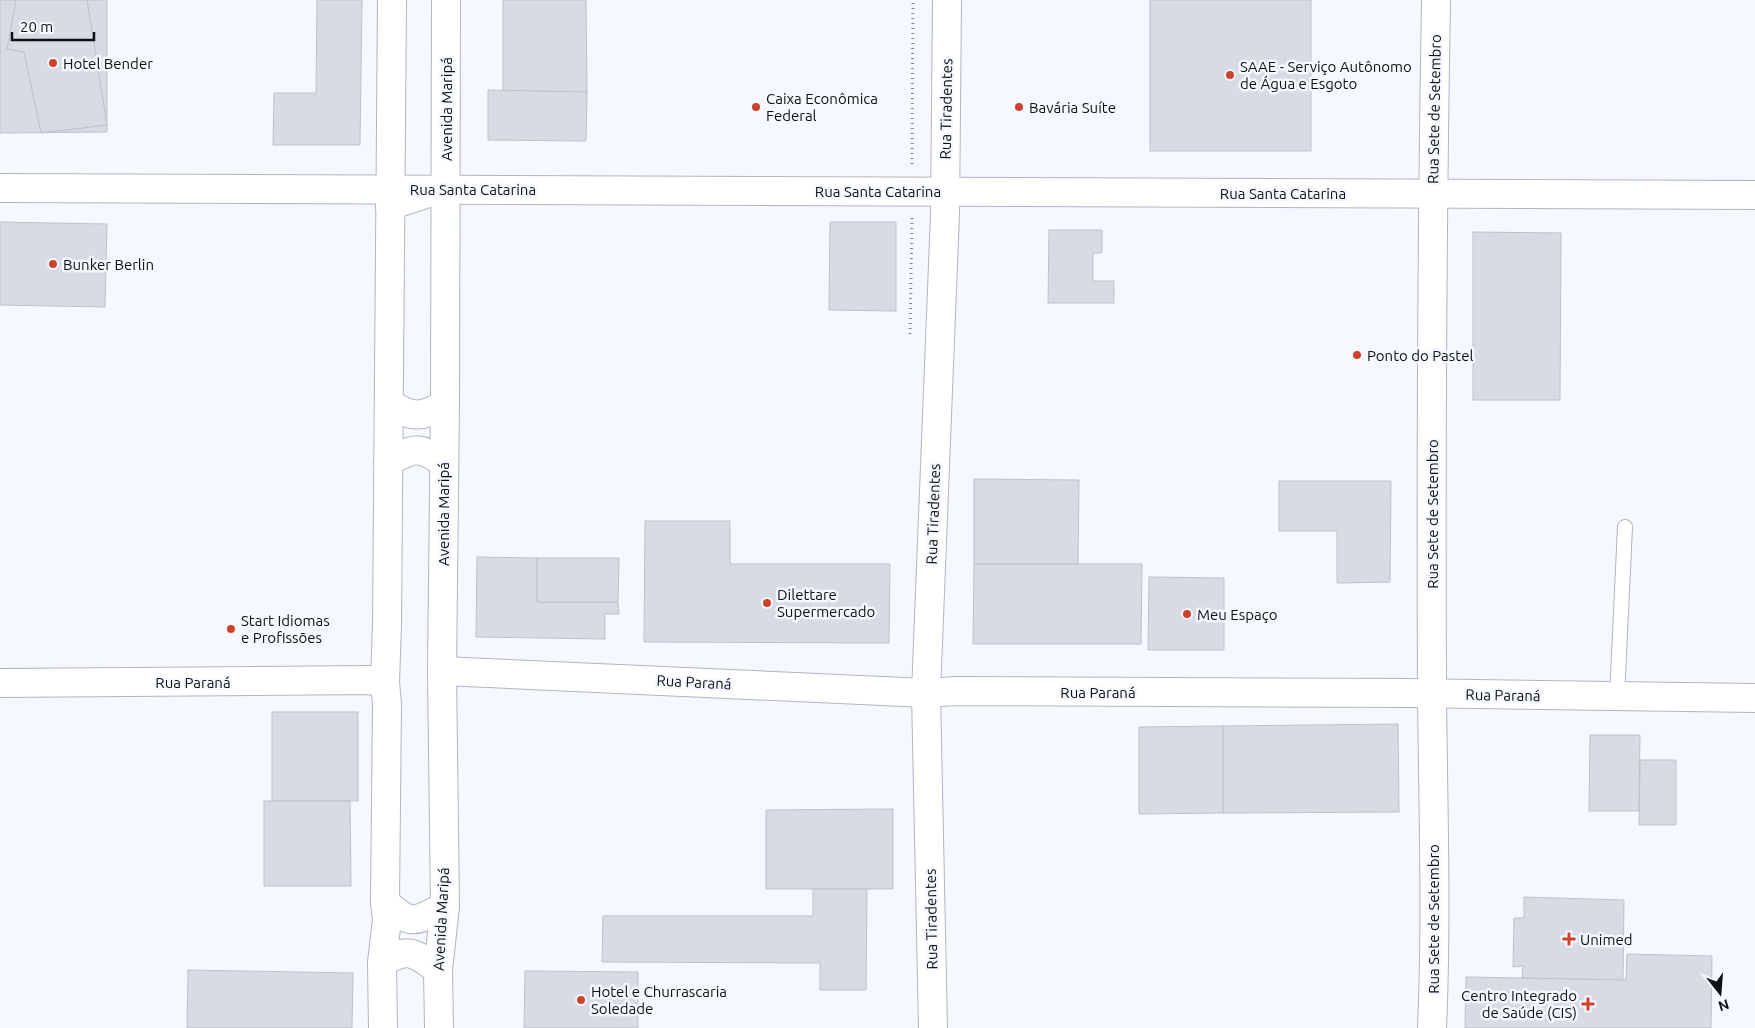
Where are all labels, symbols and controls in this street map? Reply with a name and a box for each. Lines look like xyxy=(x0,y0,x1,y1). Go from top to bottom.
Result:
scale bar xyxy=(12,10,95,42)
text: 20 m xyxy=(20,18,53,35)
street label: Rua Sete de Setembro xyxy=(1424,34,1444,184)
place label: Hotel Bender xyxy=(63,55,153,72)
marker: Hotel Bender xyxy=(47,57,59,69)
street label: Avenida Maripá xyxy=(438,57,455,161)
street label: Rua Tiradentes xyxy=(937,58,955,160)
place label: SAAE - Serviço Autônomo de Água e Esgoto xyxy=(1240,58,1412,92)
marker: SAAE - Serviço Autônomo de Água e Esgoto xyxy=(1224,69,1236,81)
place label: Caixa Econômica Federal xyxy=(766,90,878,124)
place label: Bavária Suíte xyxy=(1029,99,1116,116)
marker: Caixa Econômica Federal xyxy=(750,101,762,113)
marker: Bavária Suíte xyxy=(1013,101,1025,113)
street label: Rua Santa Catarina xyxy=(410,181,536,198)
street label: Rua Santa Catarina xyxy=(815,183,941,200)
street label: Rua Santa Catarina xyxy=(1220,185,1346,202)
place label: Bunker Berlin xyxy=(63,256,154,273)
marker: Bunker Berlin xyxy=(47,258,59,270)
place label: Ponto do Pastel xyxy=(1367,347,1473,364)
marker: Ponto do Pastel xyxy=(1351,349,1363,361)
street label: Rua Sete de Setembro xyxy=(1424,439,1441,589)
street label: Avenida Maripá xyxy=(435,462,452,566)
street label: Rua Tiradentes xyxy=(923,463,943,565)
place label: Dilettare Supermercado xyxy=(777,586,875,620)
marker: Dilettare Supermercado xyxy=(761,597,773,609)
place label: Meu Espaço xyxy=(1197,606,1277,623)
marker: Meu Espaço xyxy=(1181,608,1193,620)
place label: Start Idiomas e Profissões xyxy=(241,612,330,646)
marker: Start Idiomas e Profissões xyxy=(225,623,237,635)
street label: Rua Paraná xyxy=(656,672,732,692)
street label: Rua Paraná xyxy=(155,674,231,691)
street label: Rua Paraná xyxy=(1060,684,1136,701)
street label: Rua Paraná xyxy=(1465,686,1541,704)
street label: Rua Sete de Setembro xyxy=(1425,844,1442,994)
street label: Avenida Maripá xyxy=(430,867,452,971)
street label: Rua Tiradentes xyxy=(922,868,940,970)
place label: Unimed xyxy=(1580,931,1632,948)
marker: Unimed xyxy=(1562,932,1576,946)
north arrow xyxy=(1695,968,1745,1018)
place label: Hotel e Churrascaria Soledade xyxy=(591,983,727,1017)
place label: Centro Integrado de Saúde (CIS) xyxy=(1461,987,1577,1021)
marker: Hotel e Churrascaria Soledade xyxy=(575,994,587,1006)
text: N xyxy=(1716,996,1731,1015)
marker: Centro Integrado de Saúde (CIS) xyxy=(1581,997,1595,1011)

